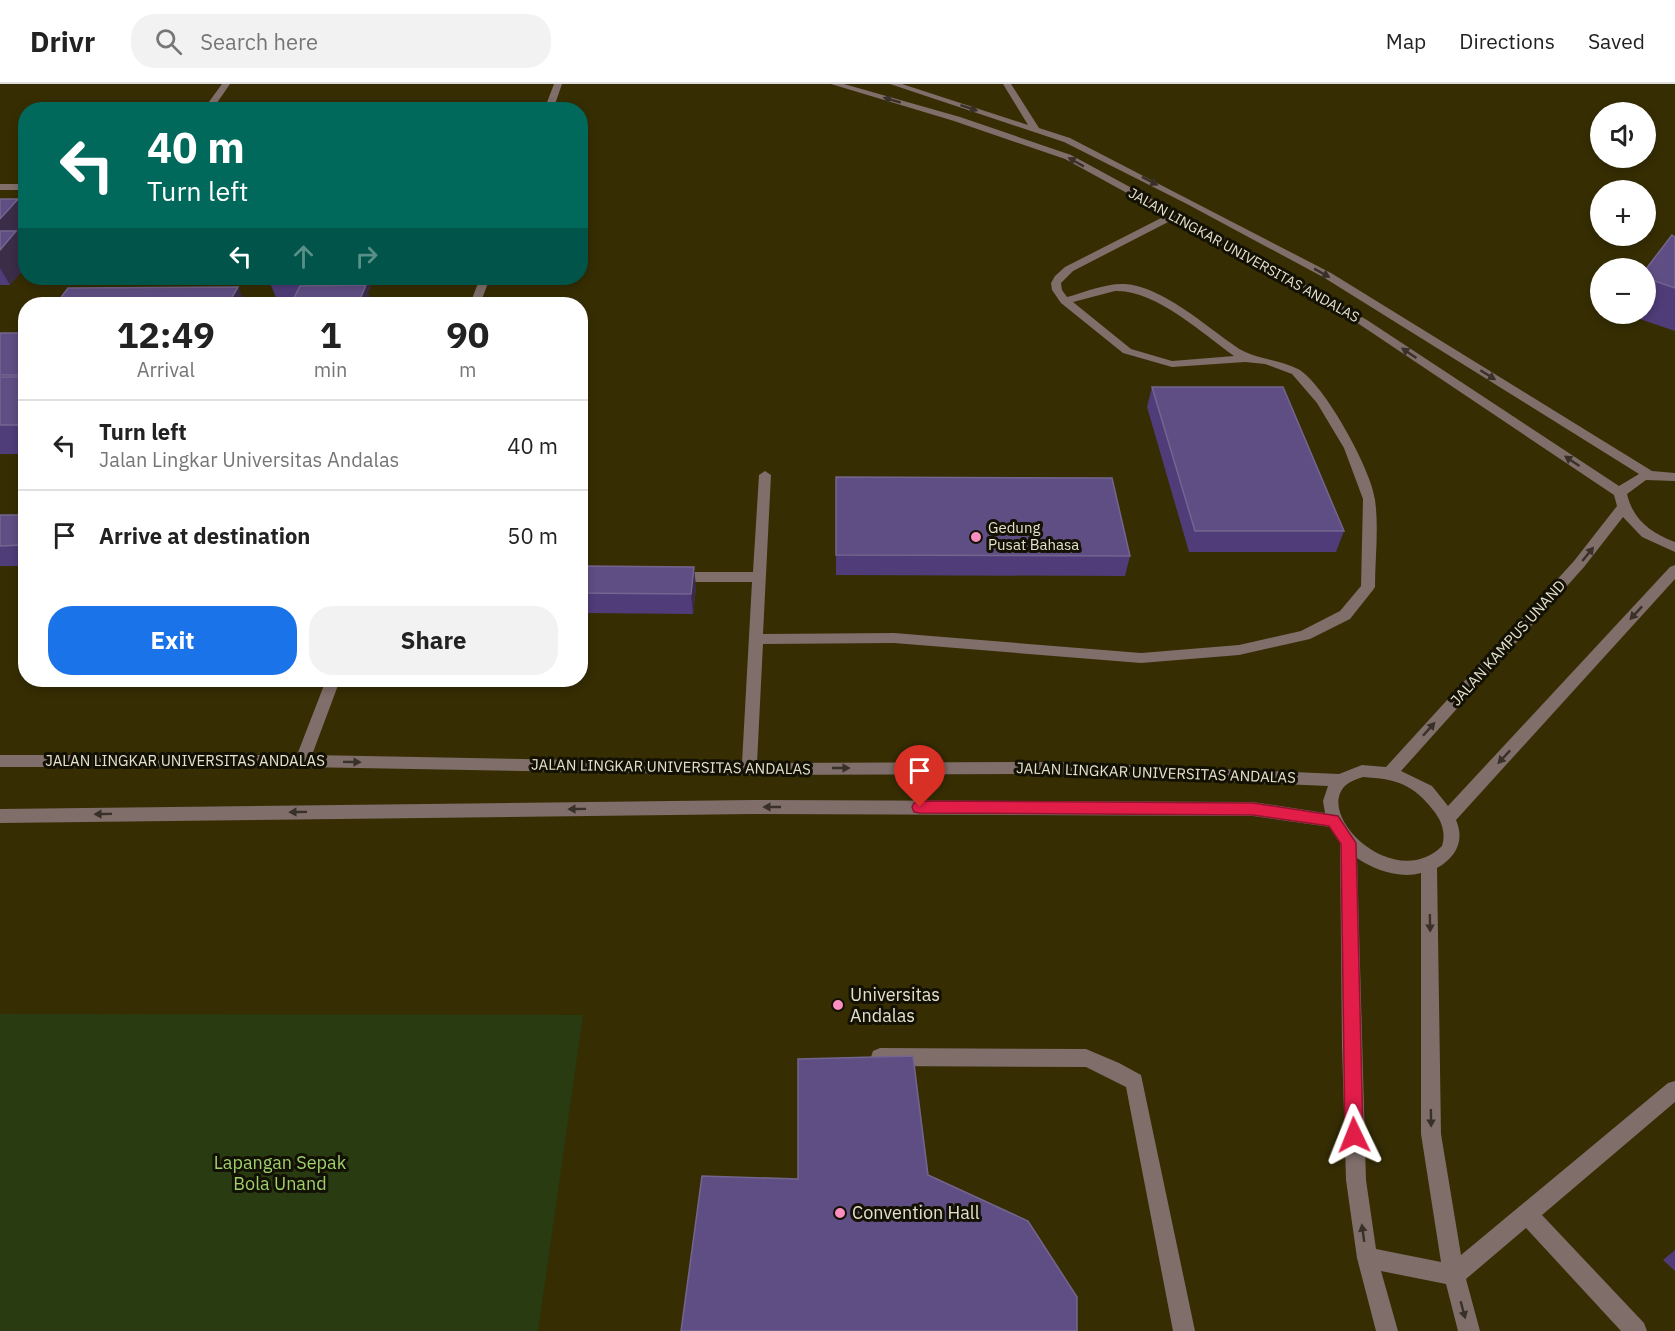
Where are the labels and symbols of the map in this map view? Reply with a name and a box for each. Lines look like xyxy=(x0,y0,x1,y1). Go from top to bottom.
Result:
one-way arrow xyxy=(882,95,900,104)
one-way arrow xyxy=(960,104,978,114)
one-way arrow xyxy=(1067,157,1084,167)
one-way arrow xyxy=(1141,176,1158,186)
street label: JALAN LINGKAR UNIVERSITAS ANDALAS xyxy=(1125,184,1363,326)
one-way arrow xyxy=(1313,268,1330,278)
one-way arrow xyxy=(1401,348,1417,359)
one-way arrow xyxy=(1480,369,1496,380)
one-way arrow xyxy=(1563,455,1580,466)
place label: Gedung Pusat Bahasa xyxy=(988,518,1079,554)
marker: Gedung Pusat Bahasa xyxy=(969,530,983,544)
one-way arrow xyxy=(1581,547,1594,562)
street label: JALAN KAMPUS UNAND xyxy=(1446,576,1569,709)
one-way arrow xyxy=(1629,606,1643,620)
one-way arrow xyxy=(1422,722,1436,737)
pin xyxy=(894,745,945,807)
one-way arrow xyxy=(1497,749,1511,764)
street label: JALAN LINGKAR UNIVERSITAS ANDALAS xyxy=(45,751,325,770)
street label: JALAN LINGKAR UNIVERSITAS ANDALAS xyxy=(531,755,811,778)
one-way arrow xyxy=(343,757,362,767)
street label: JALAN LINGKAR UNIVERSITAS ANDALAS xyxy=(1016,758,1296,787)
one-way arrow xyxy=(832,764,851,773)
one-way arrow xyxy=(762,802,781,812)
one-way arrow xyxy=(567,804,586,814)
one-way arrow xyxy=(288,807,307,817)
one-way arrow xyxy=(93,809,112,819)
one-way arrow xyxy=(1425,913,1434,932)
place label: Universitas Andalas xyxy=(850,983,940,1027)
marker: Universitas Andalas xyxy=(831,998,845,1012)
position arrow xyxy=(1322,1103,1386,1167)
one-way arrow xyxy=(1426,1108,1436,1127)
park label: Lapangan Sepak Bola Unand xyxy=(214,1151,347,1195)
place label: Convention Hall xyxy=(852,1201,980,1224)
marker: Convention Hall xyxy=(833,1206,847,1220)
one-way arrow xyxy=(1359,1224,1368,1243)
one-way arrow xyxy=(1459,1301,1469,1319)

